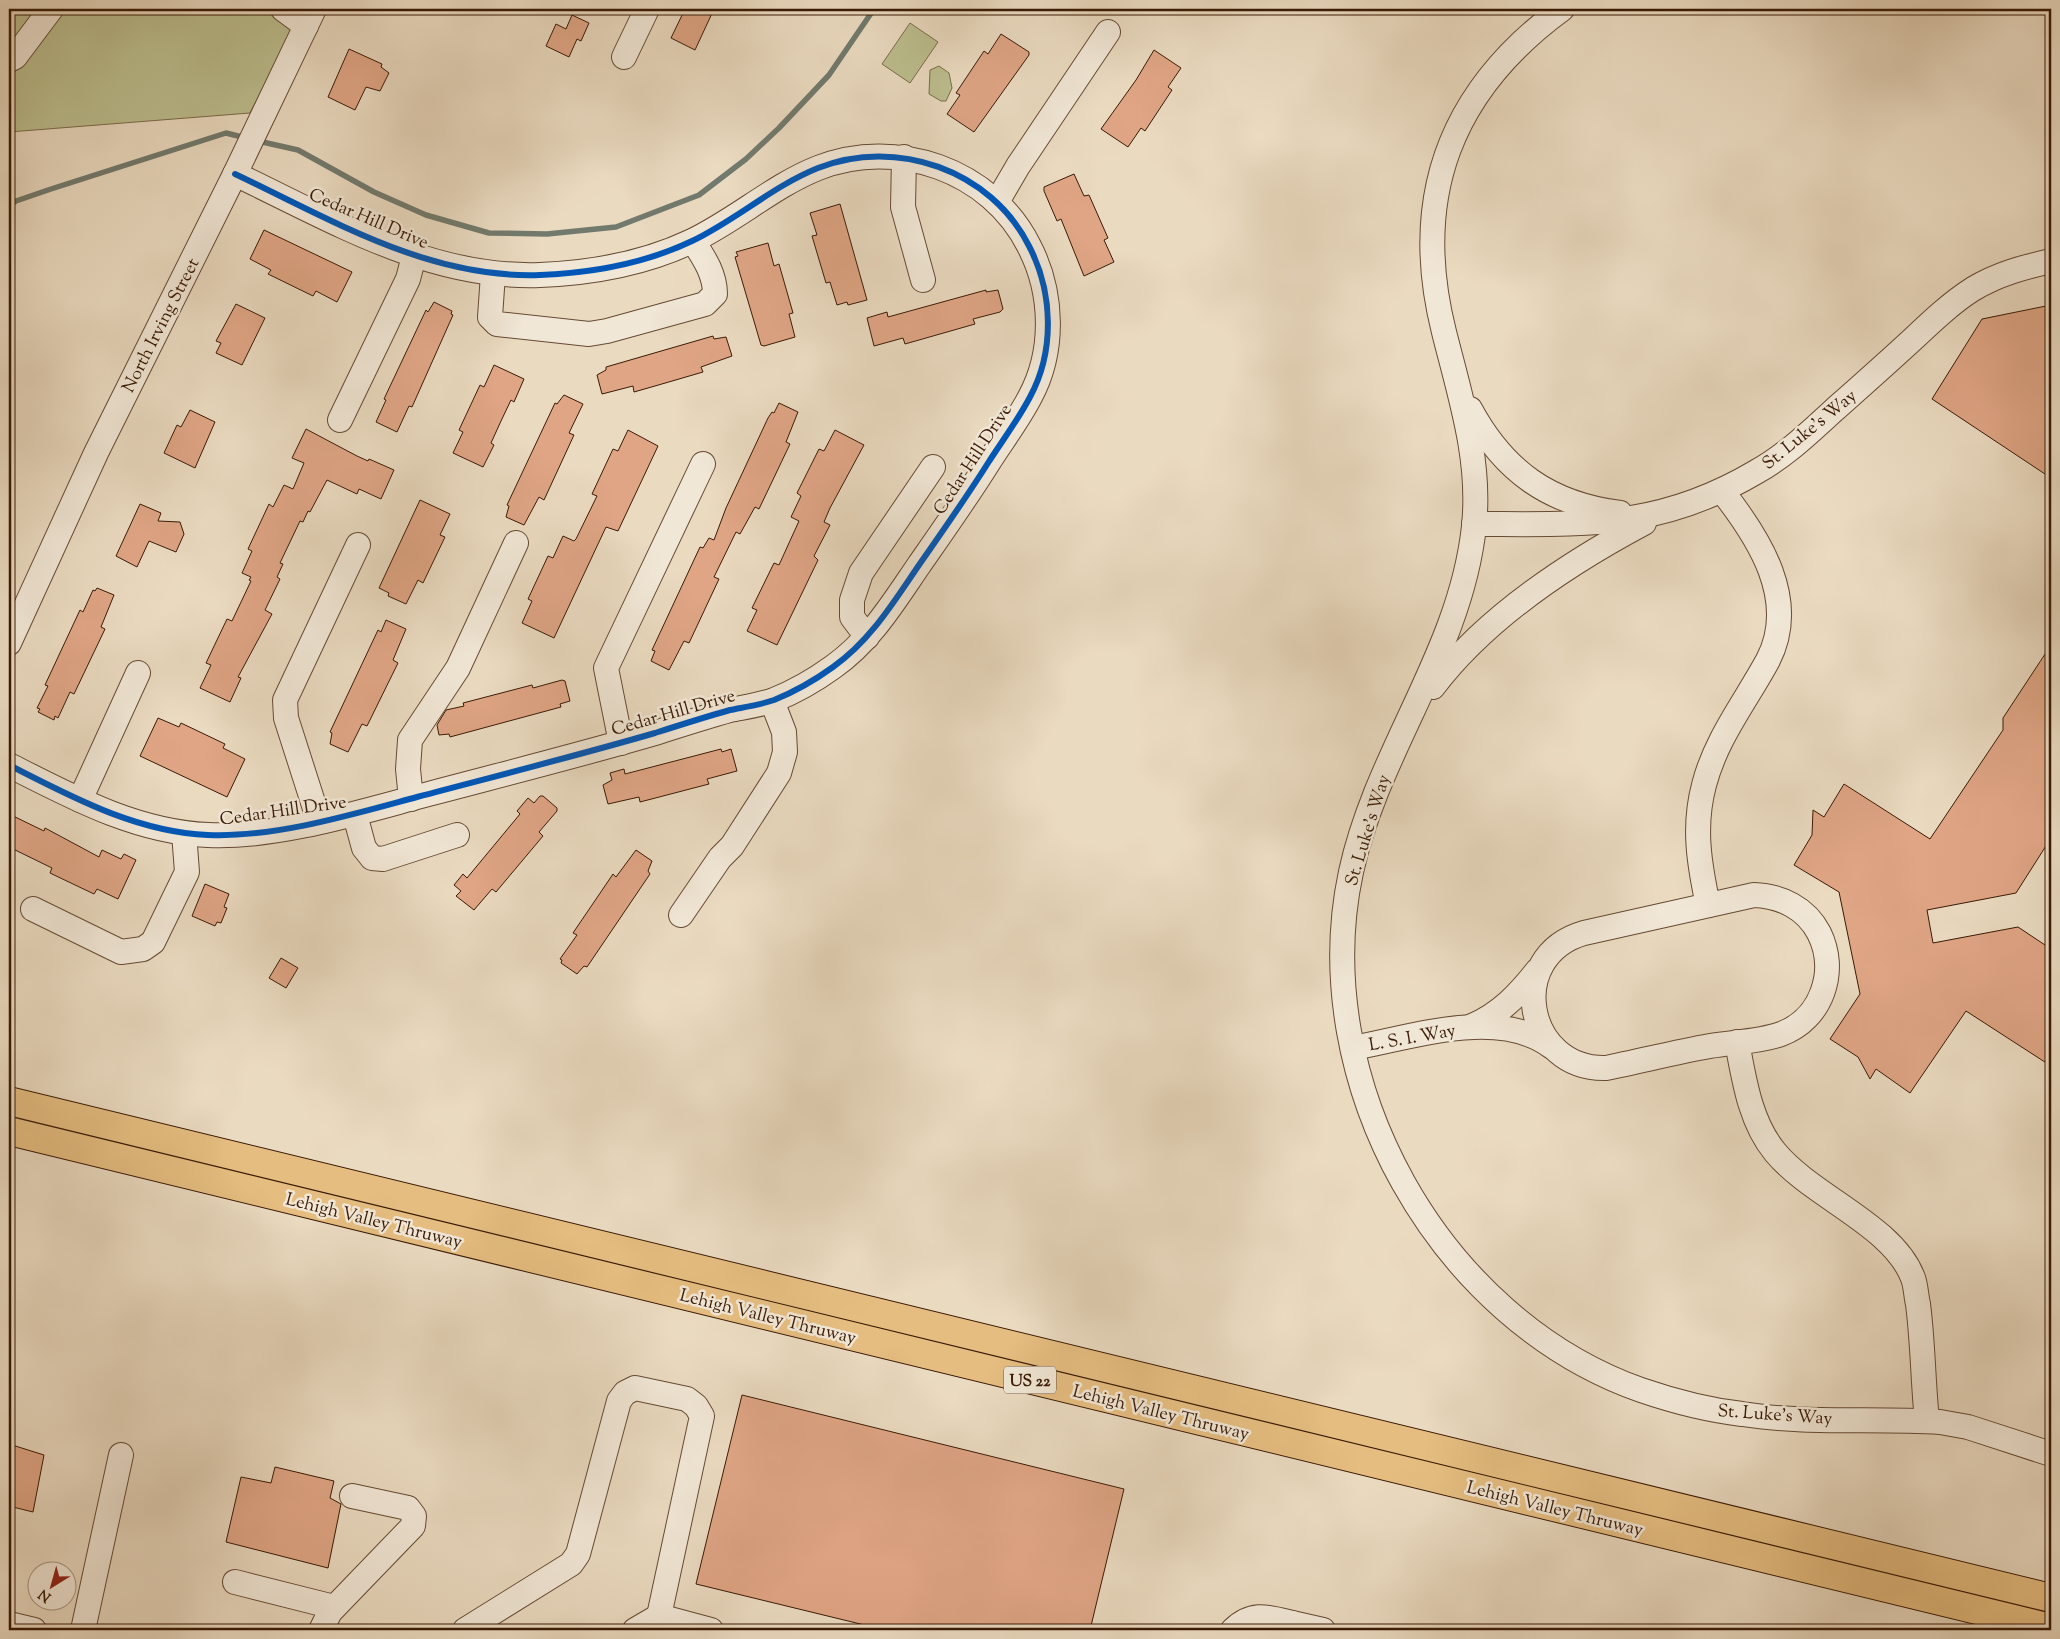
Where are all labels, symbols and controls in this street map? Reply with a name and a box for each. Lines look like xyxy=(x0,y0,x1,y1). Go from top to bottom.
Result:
street label: Cedar Hill Drive xyxy=(304,183,432,257)
street label: North Irving Street xyxy=(117,254,207,398)
street label: St. Luke's Way xyxy=(1757,384,1863,477)
street label: Cedar Hill Drive xyxy=(928,399,1019,521)
street label: Cedar Hill Drive xyxy=(609,684,739,744)
street label: St. Luke's Way xyxy=(1340,772,1398,889)
street label: Cedar Hill Drive xyxy=(218,790,348,834)
street label: L. S. I. Way xyxy=(1367,1019,1458,1059)
street label: Lehigh Valley Thruway xyxy=(283,1187,465,1256)
street label: Lehigh Valley Thruway xyxy=(677,1283,859,1352)
road number: US 22 xyxy=(1004,1366,1056,1394)
street label: Lehigh Valley Thruway xyxy=(1070,1379,1252,1448)
street label: St. Luke's Way xyxy=(1717,1399,1833,1433)
street label: Lehigh Valley Thruway xyxy=(1464,1475,1646,1544)
north arrow xyxy=(28,1562,78,1612)
text: N xyxy=(35,1583,56,1606)

